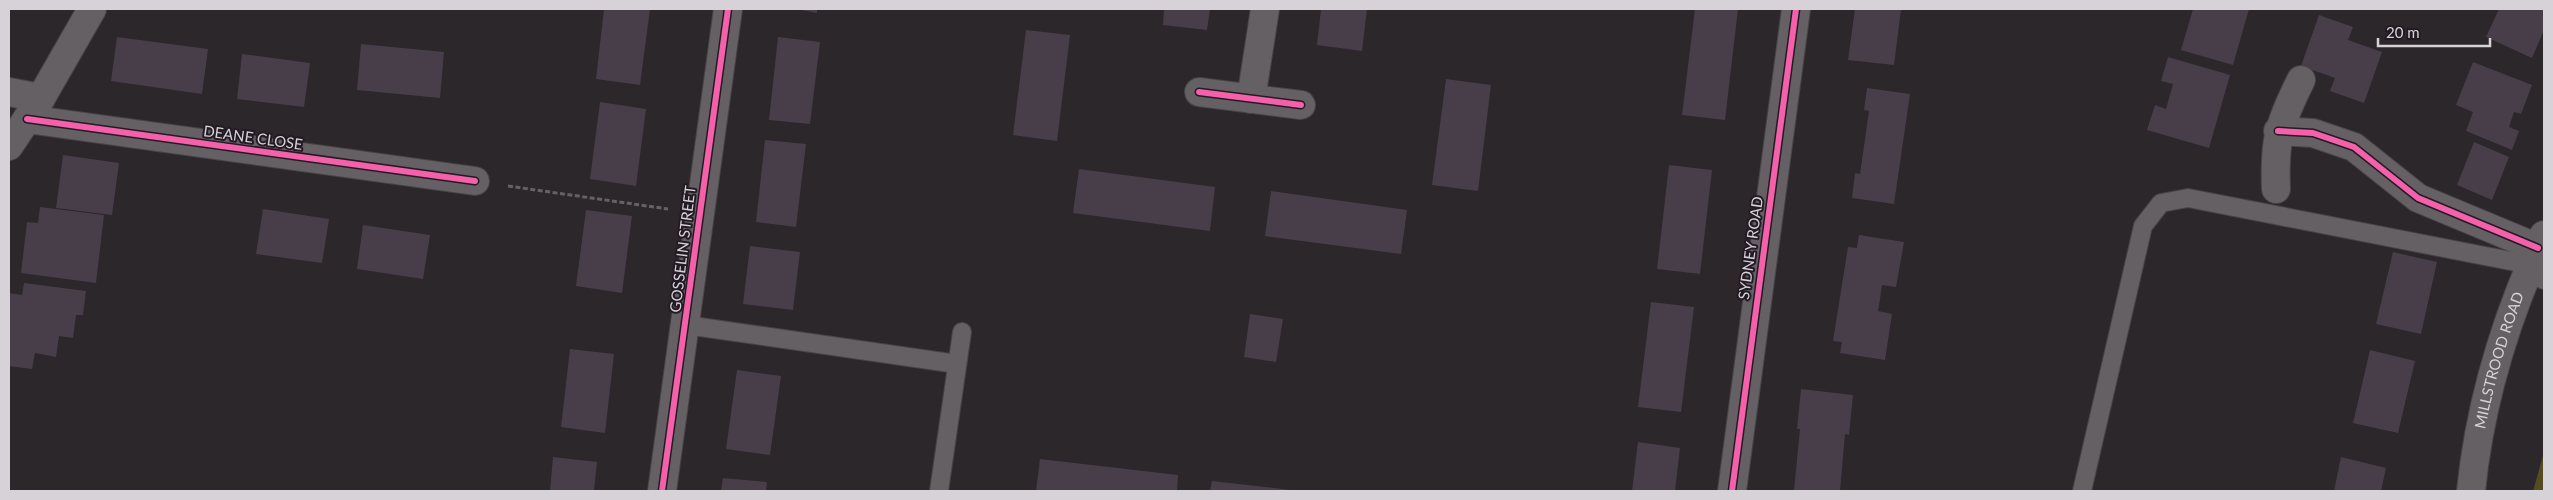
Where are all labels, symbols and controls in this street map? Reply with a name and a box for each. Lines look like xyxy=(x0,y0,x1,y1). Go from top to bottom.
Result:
scale bar xyxy=(2378,15,2490,47)
text: 20 m xyxy=(2386,23,2420,41)
street label: DEANE CLOSE xyxy=(202,121,304,153)
street label: GOSSELIN STREET xyxy=(665,184,699,313)
street label: SYDNEY ROAD xyxy=(1734,195,1766,301)
street label: MILLSTROOD ROAD xyxy=(2470,289,2527,430)

